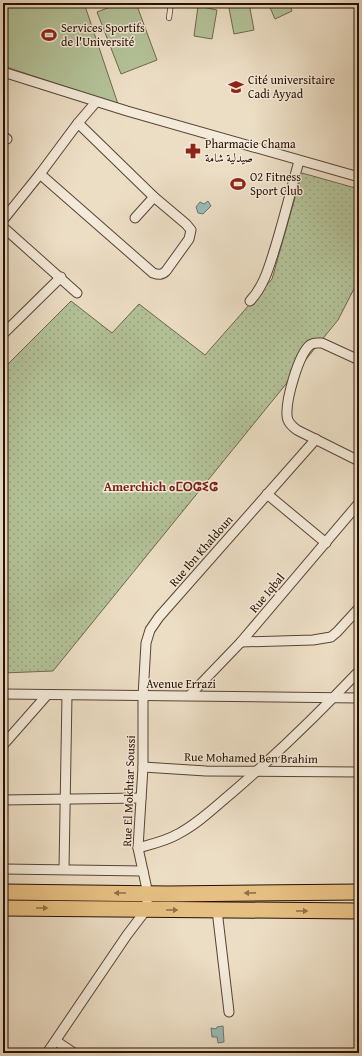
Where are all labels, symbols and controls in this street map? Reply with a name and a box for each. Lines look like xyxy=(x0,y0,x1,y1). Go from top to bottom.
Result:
place label: Services Sportifs de l'Université xyxy=(61,19,145,50)
sports icon: Services Sportifs de l'Université xyxy=(40,26,58,44)
place label: Cité universitaire Cadi Ayyad xyxy=(248,71,335,102)
school or university icon: Cité universitaire Cadi Ayyad xyxy=(227,78,245,96)
place label: Pharmacie Chama صيدلية شامة xyxy=(205,135,296,166)
pharmacy icon: Pharmacie Chama صيدلية شامة xyxy=(184,142,202,160)
place label: O2 Fitness Sport Club xyxy=(250,168,303,199)
sports icon: O2 Fitness Sport Club xyxy=(229,175,247,193)
district label: Amerchich ⴰⵎⵔⵛⵉⵛ xyxy=(104,477,218,496)
street label: Rue Ibn Khaldoun xyxy=(165,511,237,590)
street label: Rue Iqbal xyxy=(245,569,289,616)
street label: Avenue Errazi xyxy=(146,675,216,692)
street label: Rue El Mokhtar Soussi xyxy=(118,734,139,847)
street label: Rue Mohamed Ben Brahim xyxy=(184,748,318,767)
one-way arrow xyxy=(113,890,126,896)
one-way arrow xyxy=(243,890,256,896)
one-way arrow xyxy=(36,905,49,911)
one-way arrow xyxy=(166,907,179,913)
one-way arrow xyxy=(296,908,309,914)

